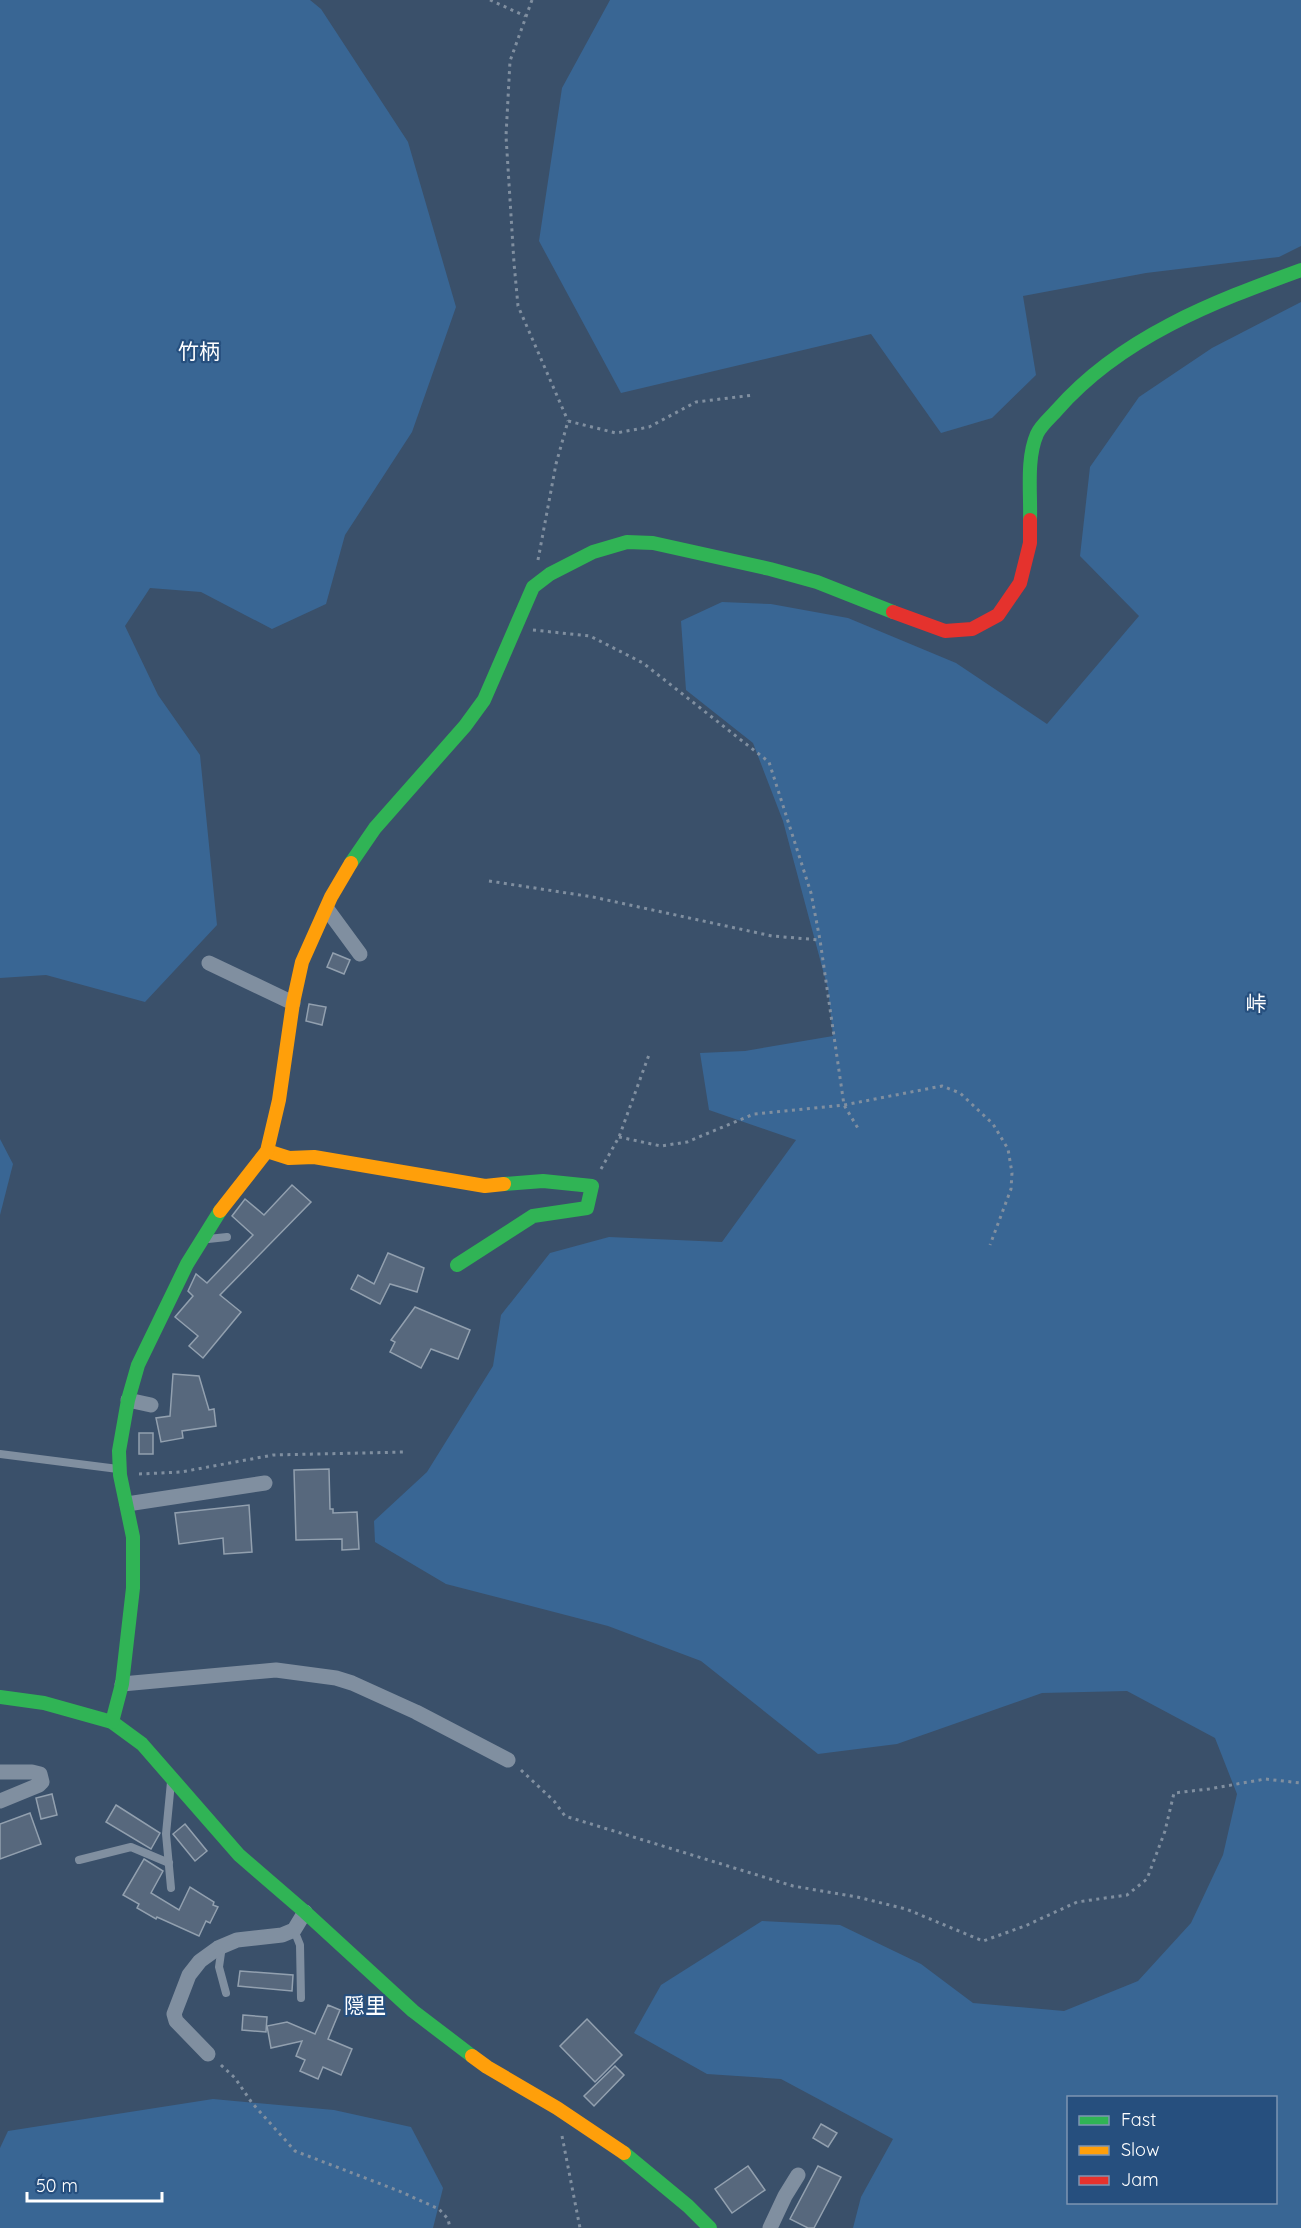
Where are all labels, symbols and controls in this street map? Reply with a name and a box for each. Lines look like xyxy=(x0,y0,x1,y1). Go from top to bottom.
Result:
district label: 竹柄 xyxy=(178,338,220,364)
district label: 峠 xyxy=(1246,990,1267,1016)
district label: 隠里 xyxy=(344,1992,386,2018)
legend xyxy=(1067,2096,1277,2204)
text: Fast xyxy=(1121,2108,1156,2131)
text: Slow xyxy=(1121,2138,1159,2161)
scale bar xyxy=(27,2165,162,2203)
text: Jam xyxy=(1121,2168,1159,2191)
text: 50 m xyxy=(36,2174,78,2197)

